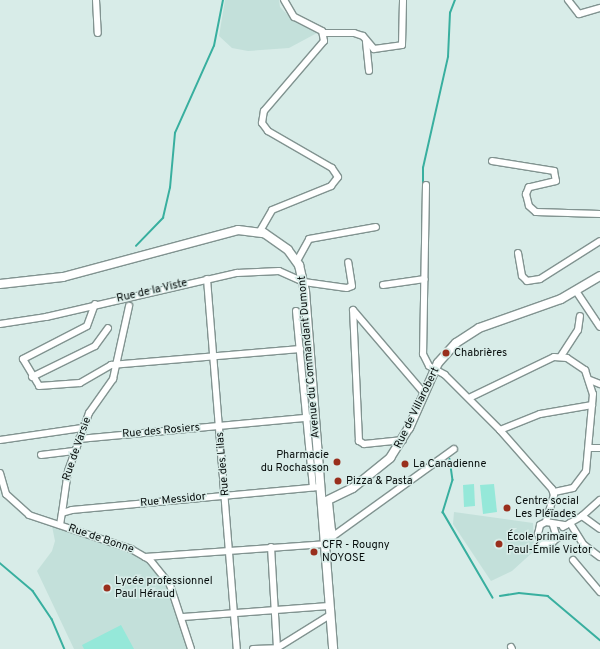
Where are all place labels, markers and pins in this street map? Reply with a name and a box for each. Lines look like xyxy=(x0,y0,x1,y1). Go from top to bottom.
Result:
place label: Chabrières xyxy=(454,346,507,360)
marker: Chabrières xyxy=(441,348,451,358)
place label: Pharmacie du Rochasson xyxy=(261,449,329,475)
marker: Pharmacie du Rochasson xyxy=(332,457,342,467)
place label: La Canadienne xyxy=(413,457,486,471)
marker: La Canadienne xyxy=(400,459,410,469)
place label: Pizza & Pasta xyxy=(346,474,413,488)
marker: Pizza & Pasta xyxy=(333,476,343,486)
place label: Centre social Les Pléïades xyxy=(515,495,579,521)
marker: Centre social Les Pléïades xyxy=(502,503,512,513)
place label: École primaire Paul-Émile Victor xyxy=(507,531,593,557)
place label: CFR - Rougny NOYOSE xyxy=(322,539,390,565)
marker: École primaire Paul-Émile Victor xyxy=(494,539,504,549)
marker: CFR - Rougny NOYOSE xyxy=(309,547,319,557)
place label: Lycée professionnel Paul Héraud xyxy=(115,575,213,601)
marker: Lycée professionnel Paul Héraud xyxy=(102,583,112,593)

